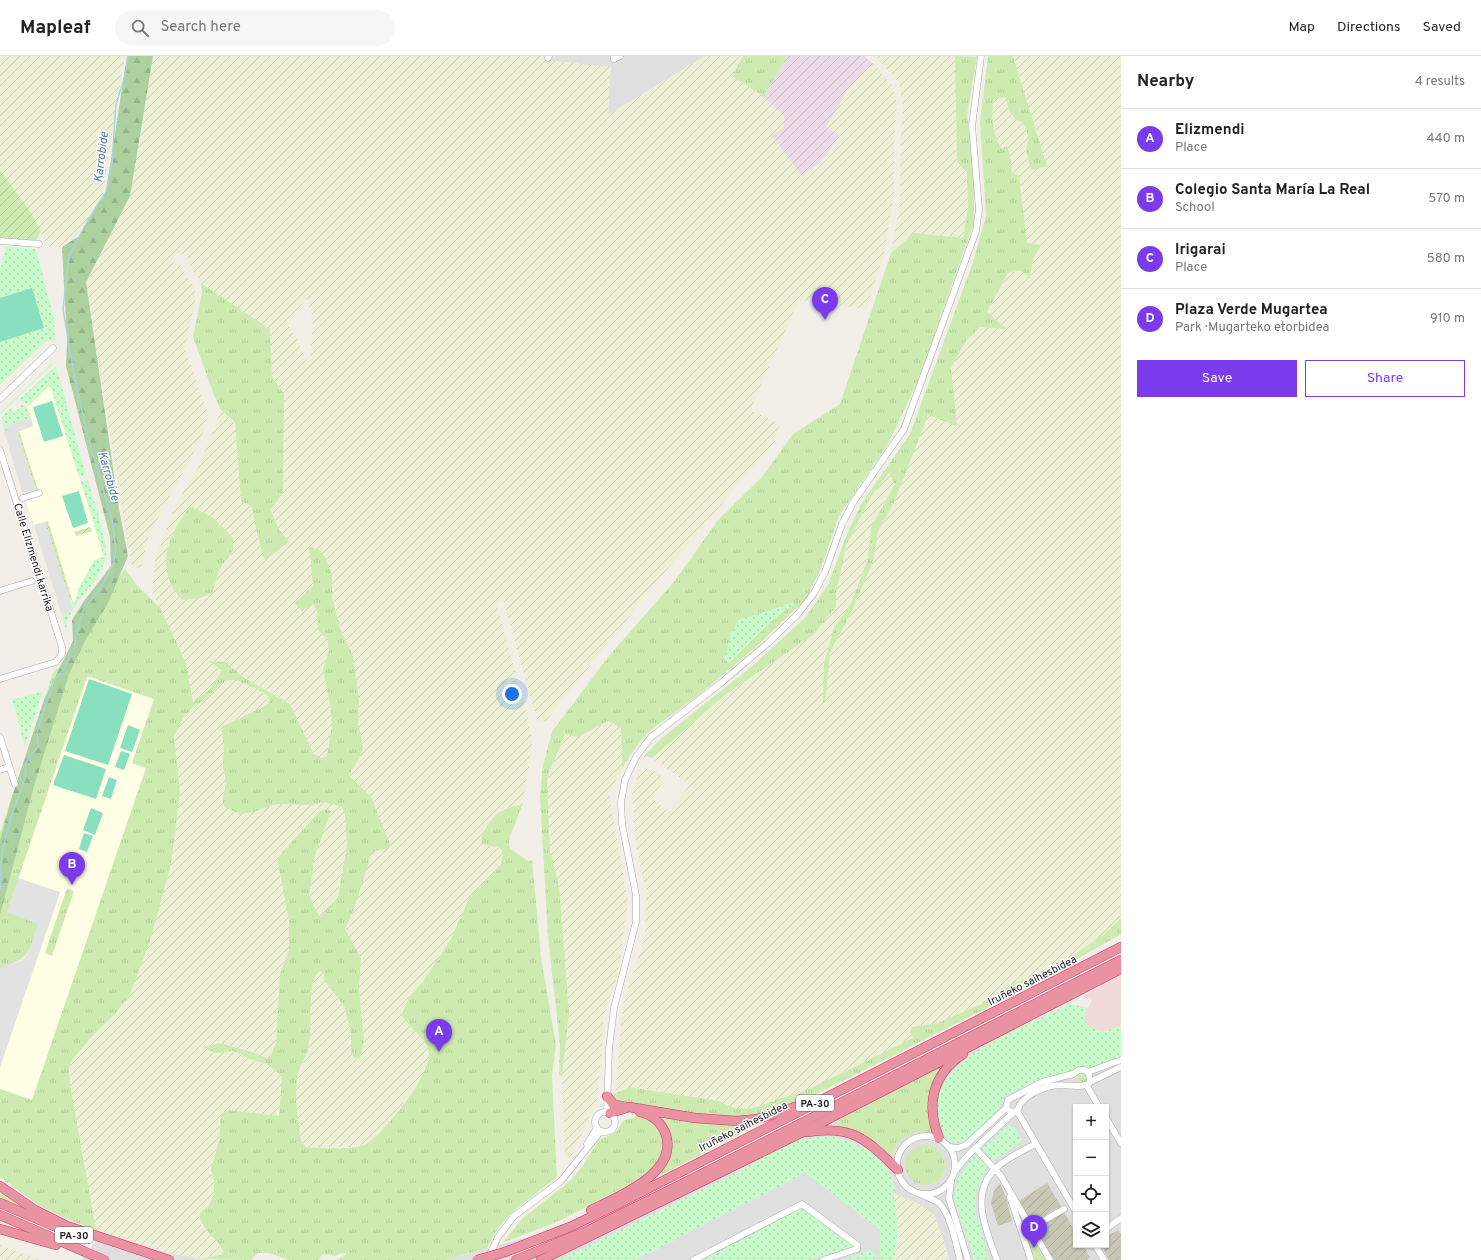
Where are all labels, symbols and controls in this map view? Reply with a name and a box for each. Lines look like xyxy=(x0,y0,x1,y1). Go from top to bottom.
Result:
search box xyxy=(115,10,395,46)
text: Mapleaf xyxy=(20,16,91,40)
icon: search xyxy=(129,17,151,39)
text: Search here xyxy=(161,18,241,37)
text: Map xyxy=(1289,19,1315,36)
text: Directions xyxy=(1337,19,1401,36)
text: Saved xyxy=(1423,19,1461,36)
text: Nearby xyxy=(1137,71,1194,93)
text: 4 results xyxy=(1415,74,1465,90)
text: Elizmendi xyxy=(1175,121,1245,140)
water label: Karrobide xyxy=(91,130,113,183)
text: A xyxy=(1145,131,1155,147)
text: 440 m xyxy=(1426,131,1465,147)
text: Place xyxy=(1175,140,1207,156)
text: Colegio Santa María La Real xyxy=(1175,181,1370,200)
text: B xyxy=(1146,191,1154,207)
text: 570 m xyxy=(1428,191,1465,207)
text: School xyxy=(1175,200,1215,216)
text: Irigarai xyxy=(1175,241,1226,260)
text: C xyxy=(1146,251,1154,267)
text: 580 m xyxy=(1427,251,1465,267)
text: Place xyxy=(1175,260,1207,276)
pin: C xyxy=(812,287,838,320)
text: Plaza Verde Mugartea xyxy=(1175,301,1328,320)
text: D xyxy=(1145,311,1155,327)
text: 910 m xyxy=(1430,311,1465,327)
text: Park · Mugarteko etorbidea xyxy=(1175,320,1329,336)
button: Save xyxy=(1137,360,1297,397)
button: Share xyxy=(1305,360,1465,397)
water label: Karrobide xyxy=(93,450,123,504)
street label: Calle Elizmendi karrika xyxy=(10,501,56,613)
your location xyxy=(502,684,522,704)
pin: B xyxy=(59,852,85,885)
street label: Iruñeko saihesbidea xyxy=(986,952,1079,1009)
pin: A xyxy=(426,1019,452,1052)
road number: PA-30 xyxy=(796,1095,834,1111)
street label: Iruñeko saihesbidea xyxy=(697,1098,790,1155)
map controls xyxy=(1073,1104,1109,1248)
button: + xyxy=(1073,1104,1109,1140)
button: − xyxy=(1073,1140,1109,1176)
button: locate xyxy=(1073,1176,1109,1212)
button: layers xyxy=(1073,1212,1109,1248)
pin: D xyxy=(1021,1215,1047,1248)
road number: PA-30 xyxy=(55,1227,93,1243)

